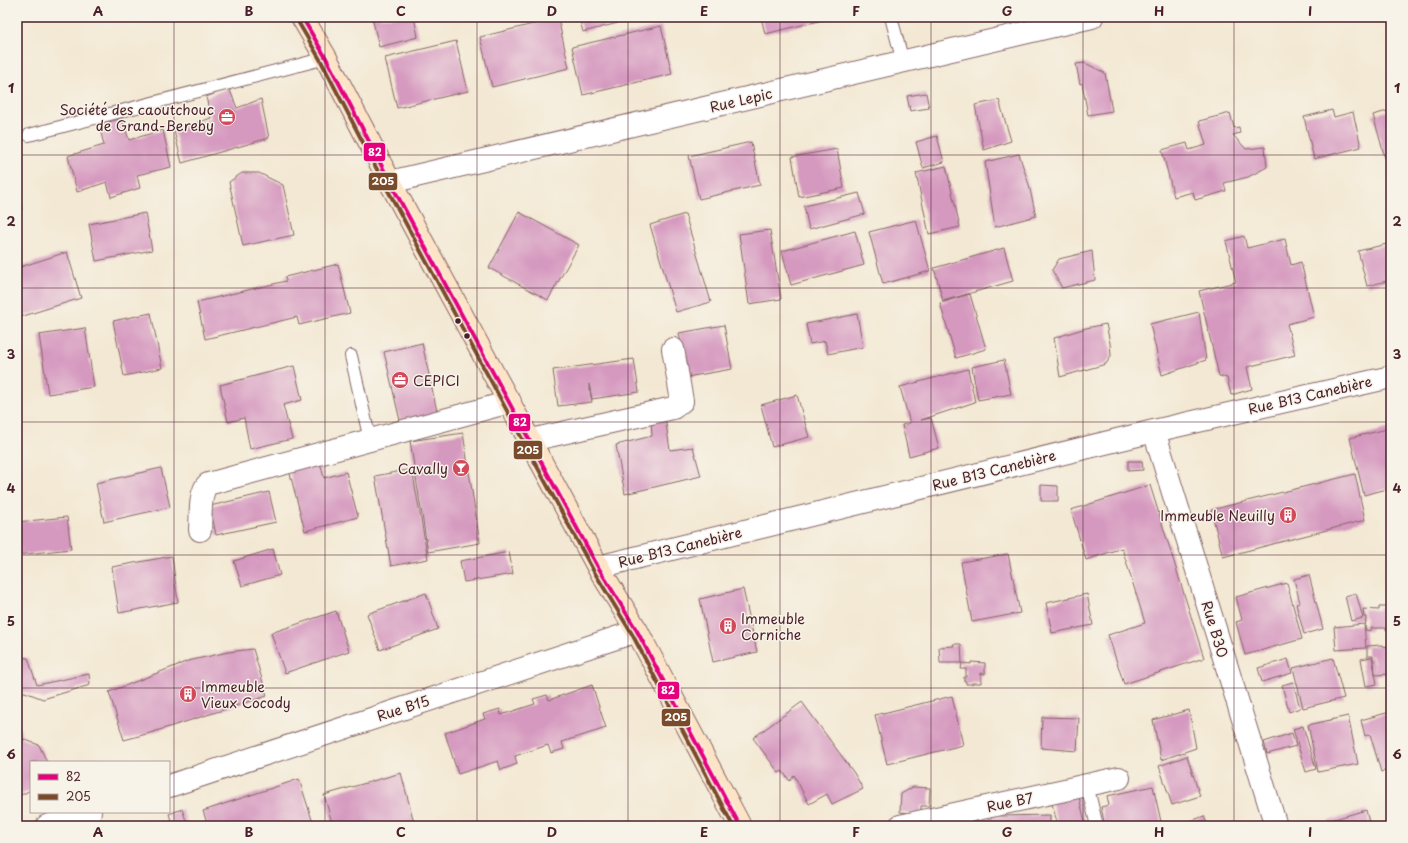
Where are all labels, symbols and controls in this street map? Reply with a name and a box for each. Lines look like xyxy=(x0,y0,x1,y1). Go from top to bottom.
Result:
text: A xyxy=(93,1,103,20)
text: B xyxy=(245,1,254,20)
text: C xyxy=(396,1,406,20)
text: D xyxy=(547,1,557,20)
text: E xyxy=(700,1,708,20)
text: F xyxy=(852,1,860,20)
text: G xyxy=(1002,1,1012,20)
text: H xyxy=(1154,1,1164,20)
text: I xyxy=(1308,1,1312,20)
text: 1 xyxy=(8,78,14,97)
text: 1 xyxy=(1394,78,1400,97)
street label: Rue Lepic xyxy=(708,83,774,117)
place label: Société des caoutchouc de Grand-Bereby xyxy=(59,99,214,136)
office icon: Société des caoutchouc de Grand-Bereby xyxy=(217,107,237,127)
line badge: 82 xyxy=(363,142,386,162)
text: 82 xyxy=(368,143,382,160)
line badge: 205 xyxy=(368,172,398,191)
text: 205 xyxy=(372,172,394,189)
text: 2 xyxy=(6,211,16,230)
text: 2 xyxy=(1392,211,1402,230)
unlabelled marker xyxy=(453,316,463,326)
unlabelled marker xyxy=(462,331,472,341)
text: 3 xyxy=(7,344,16,363)
text: 3 xyxy=(1393,344,1402,363)
office icon: CEPICI xyxy=(390,370,410,390)
place label: CEPICI xyxy=(413,370,460,391)
street label: Rue B13 Canebière xyxy=(1246,370,1374,419)
line badge: 82 xyxy=(508,413,531,432)
text: 82 xyxy=(513,413,527,430)
line badge: 205 xyxy=(513,440,543,460)
text: 205 xyxy=(517,441,539,458)
street label: Rue B13 Canebière xyxy=(930,444,1058,496)
place label: Cavally xyxy=(398,458,448,479)
bar icon: Cavally xyxy=(451,458,471,478)
text: 4 xyxy=(7,478,16,497)
text: 4 xyxy=(1393,478,1402,497)
place label: Immeuble Neuilly xyxy=(1160,505,1275,526)
building icon: Immeuble Neuilly xyxy=(1278,505,1298,525)
street label: Rue B13 Canebière xyxy=(616,521,744,573)
street label: Rue B30 xyxy=(1196,598,1234,660)
place label: Immeuble Corniche xyxy=(741,608,805,645)
text: 5 xyxy=(7,611,15,630)
text: 5 xyxy=(1393,611,1401,630)
building icon: Immeuble Corniche xyxy=(718,616,738,636)
place label: Immeuble Vieux Cocody xyxy=(201,676,291,713)
line badge: 82 xyxy=(657,681,680,700)
text: 82 xyxy=(661,681,675,698)
building icon: Immeuble Vieux Cocody xyxy=(178,684,198,704)
street label: Rue B15 xyxy=(374,690,432,726)
line badge: 205 xyxy=(661,708,691,727)
text: 205 xyxy=(665,708,687,725)
text: 6 xyxy=(6,744,16,763)
text: 6 xyxy=(1392,744,1402,763)
legend xyxy=(30,761,170,813)
text: 82 xyxy=(66,767,81,785)
text: 205 xyxy=(66,787,91,805)
street label: Rue B7 xyxy=(985,787,1035,817)
text: A xyxy=(93,822,103,841)
text: B xyxy=(245,822,254,841)
text: C xyxy=(396,822,406,841)
text: D xyxy=(547,822,557,841)
text: E xyxy=(700,822,708,841)
text: F xyxy=(852,822,860,841)
text: G xyxy=(1002,822,1012,841)
text: H xyxy=(1154,822,1164,841)
text: I xyxy=(1308,822,1312,841)

